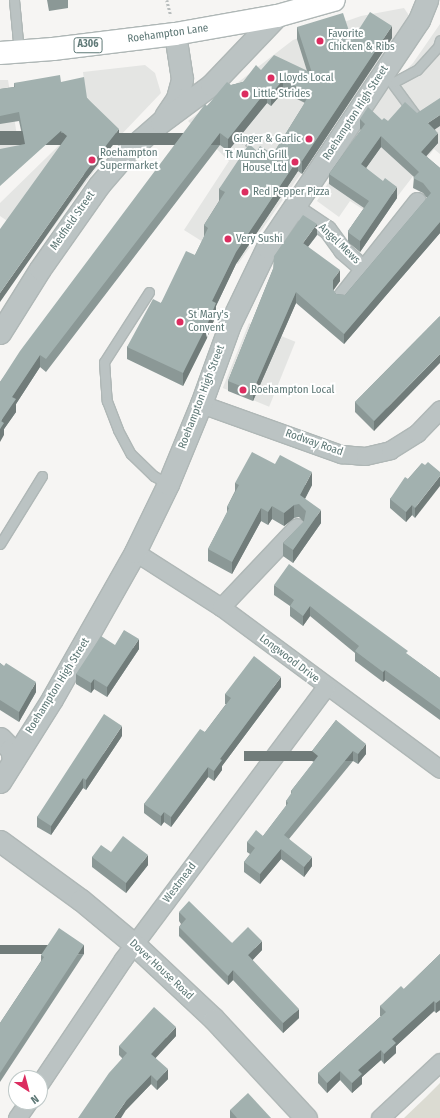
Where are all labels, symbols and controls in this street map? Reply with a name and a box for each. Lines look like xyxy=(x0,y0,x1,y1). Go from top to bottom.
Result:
street label: Roehampton Lane xyxy=(127,22,209,46)
place label: Favorite Chicken & Ribs xyxy=(328,28,395,54)
marker: Favorite Chicken & Ribs xyxy=(315,36,325,46)
road number: A306 xyxy=(73,37,103,53)
street label: Roehampton High Street xyxy=(320,63,392,163)
place label: Lloyds Local xyxy=(279,71,334,85)
marker: Lloyds Local xyxy=(266,73,276,83)
place label: Little Strides xyxy=(253,87,310,101)
marker: Little Strides xyxy=(240,89,250,99)
place label: Ginger & Garlic xyxy=(233,132,301,146)
marker: Ginger & Garlic xyxy=(304,134,314,144)
place label: Roehampton Supermarket xyxy=(100,147,158,173)
place label: Tt Munch Grill House Ltd xyxy=(225,149,287,175)
marker: Roehampton Supermarket xyxy=(87,155,97,165)
marker: Tt Munch Grill House Ltd xyxy=(290,157,300,167)
place label: Red Pepper Pizza xyxy=(253,185,330,199)
marker: Red Pepper Pizza xyxy=(240,187,250,197)
street label: Medfield Street xyxy=(48,189,98,253)
street label: Angel Mews xyxy=(315,221,363,267)
place label: Very Sushi xyxy=(236,232,283,246)
marker: Very Sushi xyxy=(223,234,233,244)
place label: St Mary's Convent xyxy=(188,309,228,335)
marker: St Mary's Convent xyxy=(175,317,185,327)
street label: Roehampton High Street xyxy=(176,343,228,451)
place label: Roehampton Local xyxy=(251,383,334,397)
marker: Roehampton Local xyxy=(238,385,248,395)
street label: Rodway Road xyxy=(283,427,345,459)
street label: Longwood Drive xyxy=(256,632,322,686)
street label: Roehampton High Street xyxy=(23,636,93,736)
street label: Westmead xyxy=(161,860,199,906)
street label: Dover House Road xyxy=(126,937,196,1003)
north arrow xyxy=(8,1070,48,1110)
text: N xyxy=(28,1092,41,1107)

